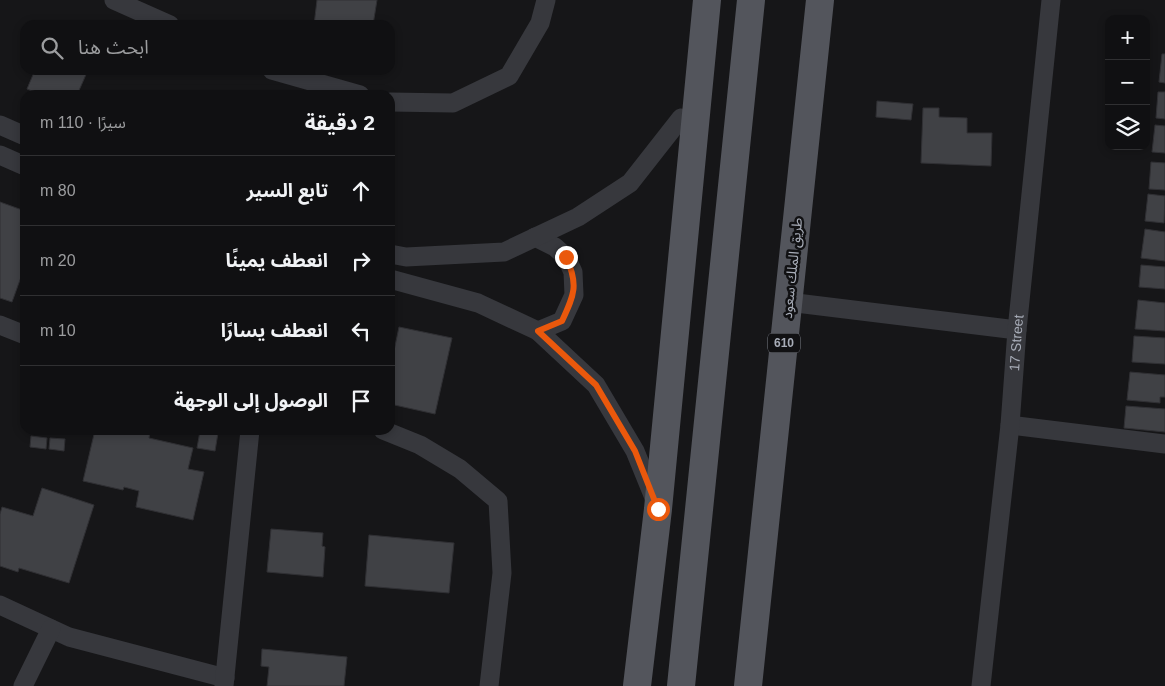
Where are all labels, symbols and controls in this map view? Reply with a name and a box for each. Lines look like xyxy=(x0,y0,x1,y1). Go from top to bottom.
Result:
map controls xyxy=(1105,15,1150,150)
button: + xyxy=(1105,15,1150,60)
search box xyxy=(20,20,395,75)
icon: search xyxy=(38,34,66,62)
text: ابحث هنا xyxy=(78,37,149,58)
button: − xyxy=(1105,60,1150,105)
button: layers xyxy=(1105,105,1150,150)
text: 2 دقيقة xyxy=(305,111,375,134)
text: سيرًا · 110 m xyxy=(40,114,126,131)
icon: ahead xyxy=(347,177,375,205)
text: تابع السير xyxy=(246,180,328,201)
text: 80 m xyxy=(40,182,76,199)
street label: طريق الملك سعود xyxy=(779,217,807,320)
route end xyxy=(555,246,578,269)
icon: right xyxy=(347,247,375,275)
text: انعطف يمينًا xyxy=(226,250,328,271)
text: 20 m xyxy=(40,252,76,269)
street label: 17 Street xyxy=(1006,314,1027,372)
icon: left xyxy=(347,317,375,345)
text: انعطف يسارًا xyxy=(221,320,328,341)
text: 10 m xyxy=(40,322,76,339)
road number: 610 xyxy=(768,333,800,352)
icon: arrive xyxy=(347,387,375,415)
text: الوصول إلى الوجهة xyxy=(174,390,328,411)
route start xyxy=(647,498,670,521)

